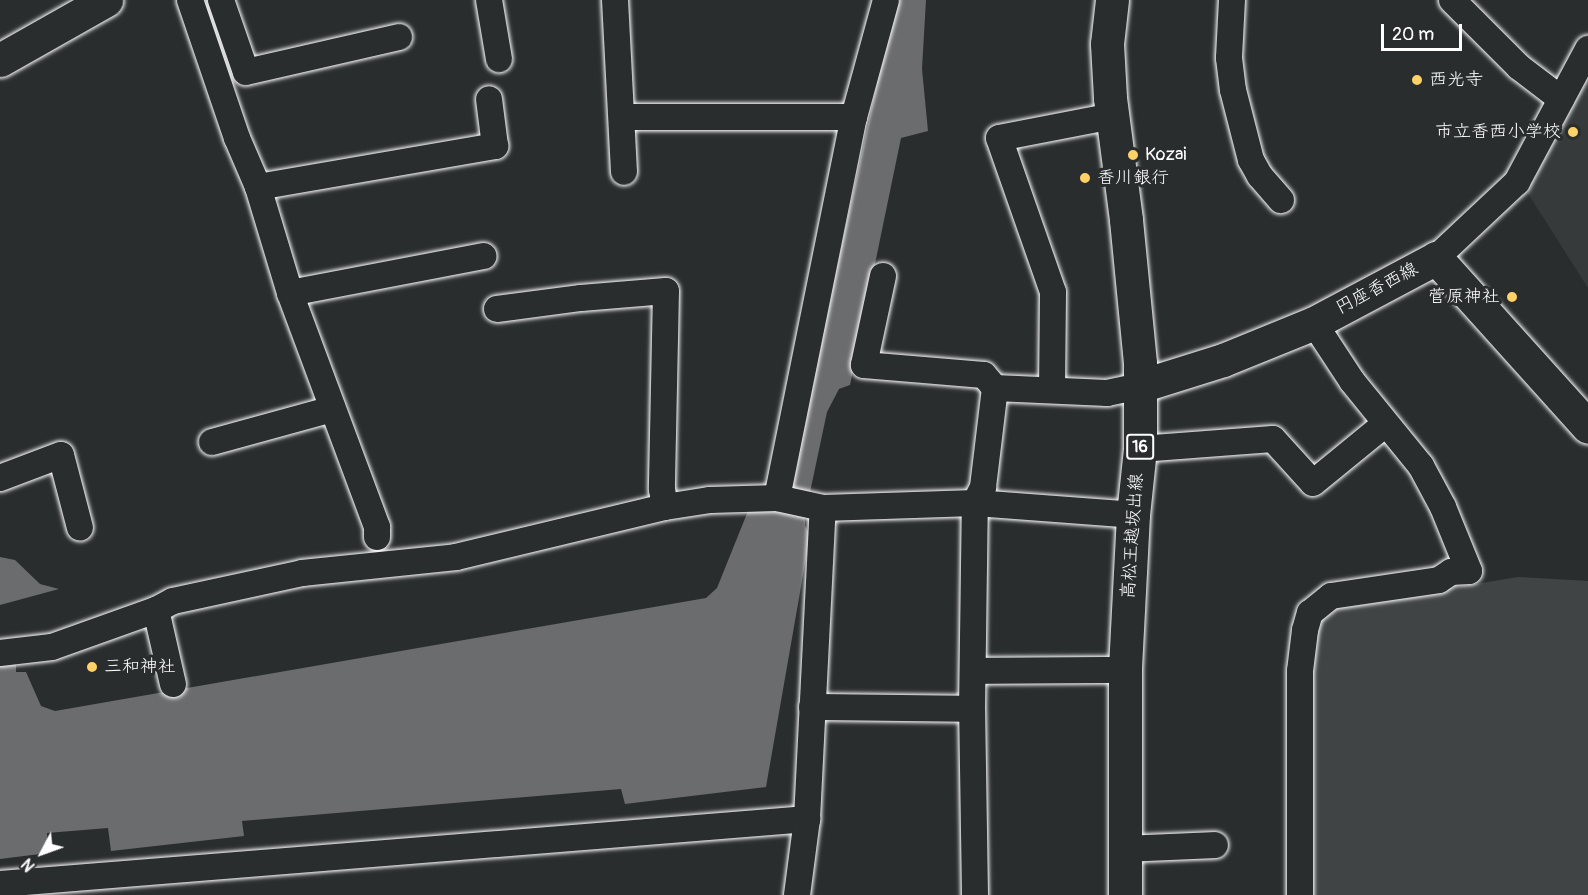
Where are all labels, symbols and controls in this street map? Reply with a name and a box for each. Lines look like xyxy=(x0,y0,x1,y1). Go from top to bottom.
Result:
scale bar xyxy=(1384,12,1465,50)
text: 20 m xyxy=(1392,23,1434,46)
place label: 西光寺 xyxy=(1429,69,1483,91)
marker: 西光寺 xyxy=(1410,73,1424,87)
place label: 市立香西小学校 xyxy=(1435,121,1561,143)
marker: 市立香西小学校 xyxy=(1566,125,1580,139)
place label: Kozai xyxy=(1145,144,1186,166)
marker: Kozai xyxy=(1126,148,1140,162)
place label: 香川銀行 xyxy=(1097,167,1169,189)
marker: 香川銀行 xyxy=(1078,171,1092,185)
street label: 円座香西線 xyxy=(1332,258,1422,320)
place label: 菅原神社 xyxy=(1428,286,1500,308)
marker: 菅原神社 xyxy=(1505,290,1519,304)
road number: 16 xyxy=(1125,434,1155,460)
street label: 高松王越坂出線 xyxy=(1118,472,1148,600)
place label: 三和神社 xyxy=(104,656,176,678)
marker: 三和神社 xyxy=(85,660,99,674)
north arrow xyxy=(12,823,72,883)
text: N xyxy=(17,854,40,875)

